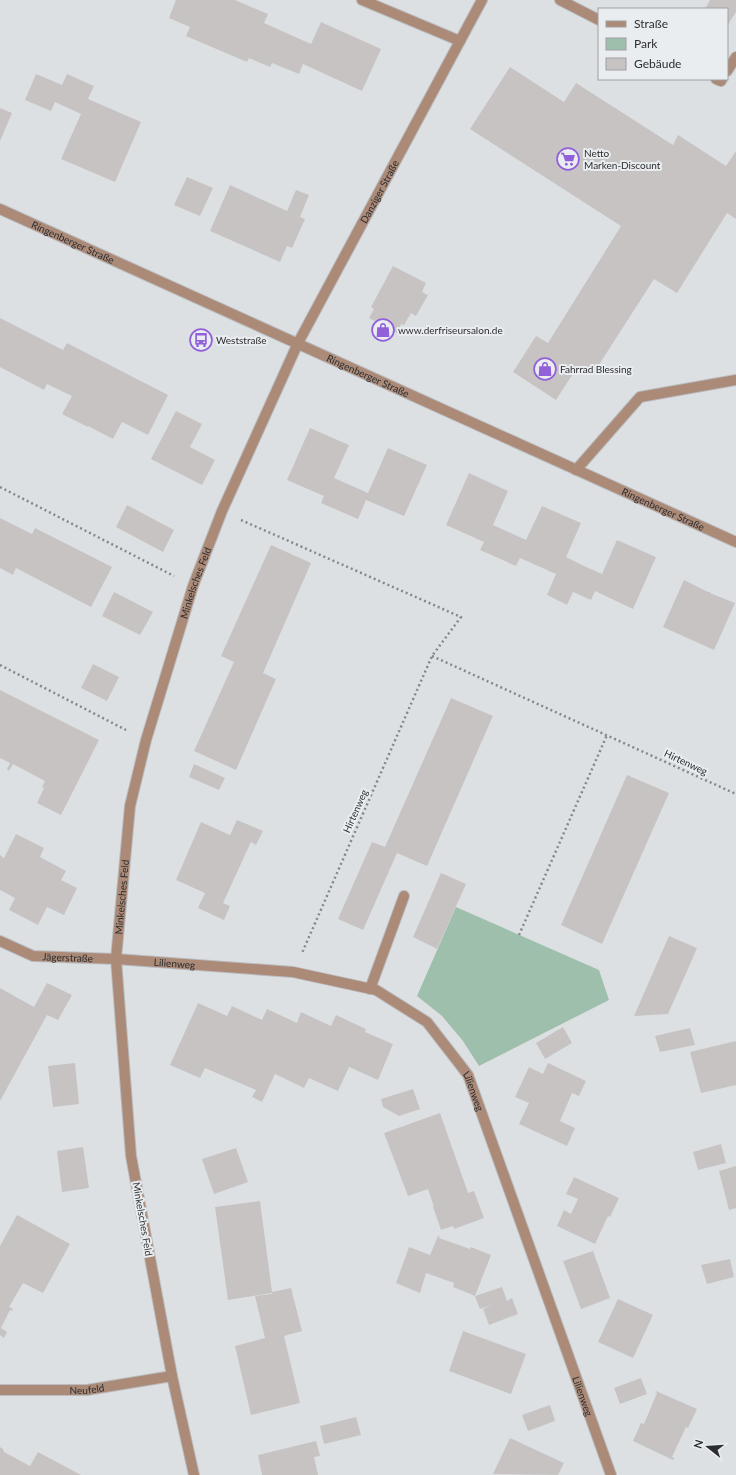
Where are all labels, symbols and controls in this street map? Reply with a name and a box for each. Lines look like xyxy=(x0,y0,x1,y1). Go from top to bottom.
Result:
legend xyxy=(598,8,728,80)
text: Straße xyxy=(634,16,668,31)
text: Park xyxy=(634,36,658,51)
text: Gebäude xyxy=(634,56,681,71)
supermarket icon: Netto Marken-Discount xyxy=(555,146,581,172)
place label: Netto Marken-Discount xyxy=(584,147,661,171)
street label: Danziger Straße xyxy=(357,158,401,225)
street label: Ringenberger Straße xyxy=(30,218,116,266)
shop icon: www.derfriseursalon.de xyxy=(370,317,396,343)
place label: www.derfriseursalon.de xyxy=(398,324,503,336)
bus stop icon: Weststraße xyxy=(188,327,214,353)
place label: Weststraße xyxy=(216,334,267,346)
street label: Ringenberger Straße xyxy=(325,352,411,399)
shop icon: Fahrrad Blessing xyxy=(532,356,558,382)
place label: Fahrrad Blessing xyxy=(560,363,632,375)
street label: Ringenberger Straße xyxy=(620,485,707,533)
street label: Minkelsches Feld xyxy=(177,545,213,620)
street label: Hirtenweg xyxy=(662,747,710,777)
street label: Hirtenweg xyxy=(340,787,370,835)
street label: Minkelsches Feld xyxy=(112,859,131,935)
street label: Jägerstraße xyxy=(42,950,93,964)
street label: Lilienweg xyxy=(153,956,196,971)
street label: Lilienweg xyxy=(461,1068,486,1113)
street label: Minkelsches Feld xyxy=(131,1181,155,1257)
street label: Lilienweg xyxy=(570,1375,595,1418)
street label: Neufeld xyxy=(70,1381,105,1396)
north arrow xyxy=(688,1427,728,1467)
text: N xyxy=(691,1438,705,1450)

